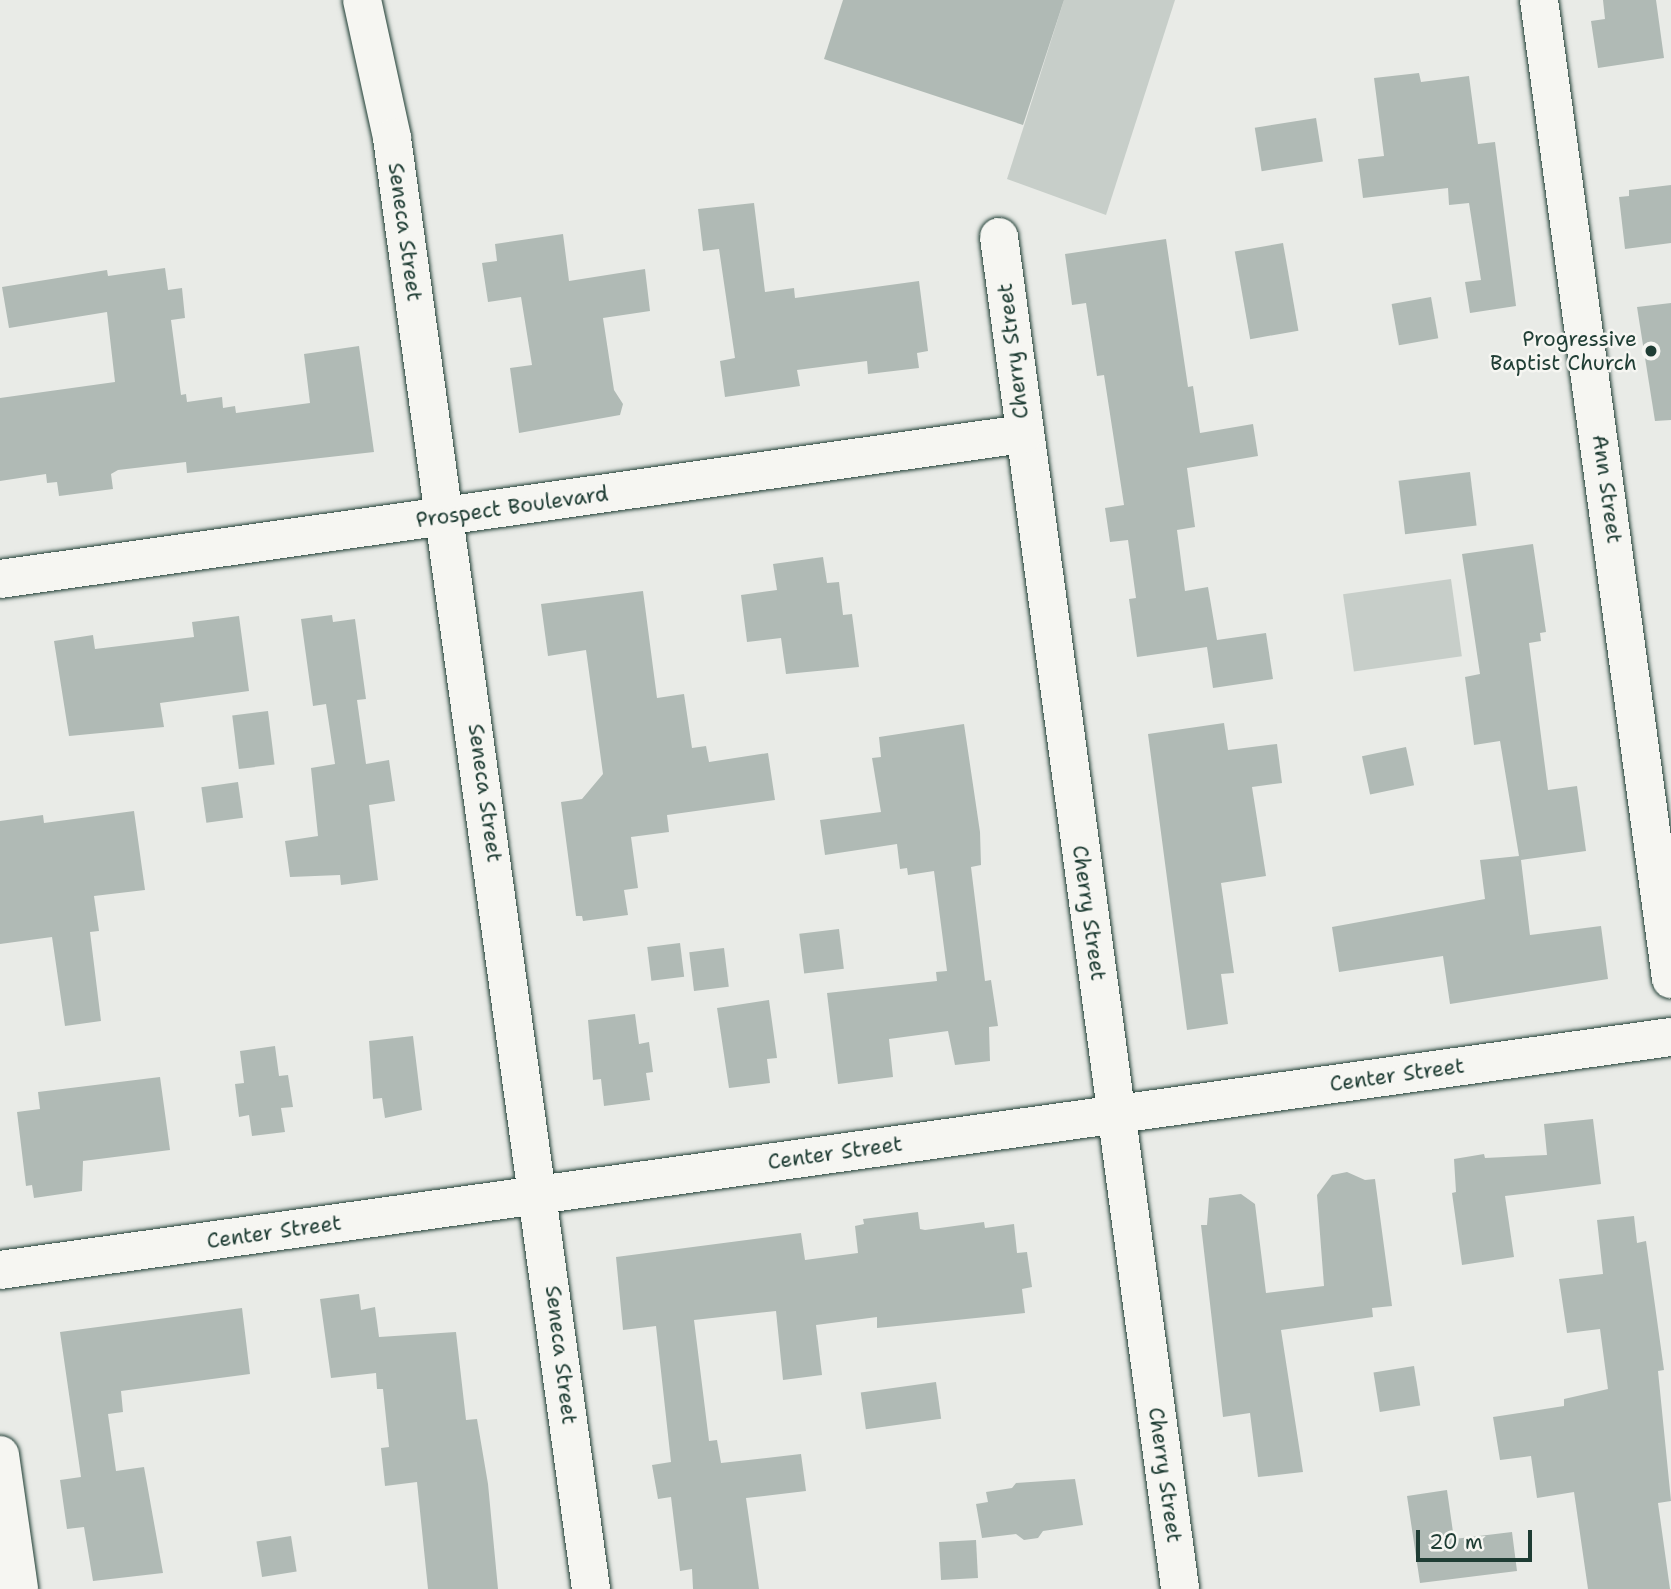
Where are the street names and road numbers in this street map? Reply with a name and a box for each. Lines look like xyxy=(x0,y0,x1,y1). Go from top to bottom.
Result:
street label: Seneca Street xyxy=(383,161,427,303)
street label: Cherry Street xyxy=(992,282,1034,420)
street label: Ann Street xyxy=(1587,433,1627,545)
street label: Prospect Boulevard xyxy=(414,481,610,533)
street label: Seneca Street xyxy=(463,722,507,864)
street label: Cherry Street xyxy=(1067,844,1111,982)
street label: Center Street xyxy=(1328,1053,1466,1097)
street label: Center Street xyxy=(766,1131,904,1175)
street label: Center Street xyxy=(205,1210,343,1254)
street label: Seneca Street xyxy=(540,1284,582,1426)
street label: Cherry Street xyxy=(1143,1406,1187,1544)

